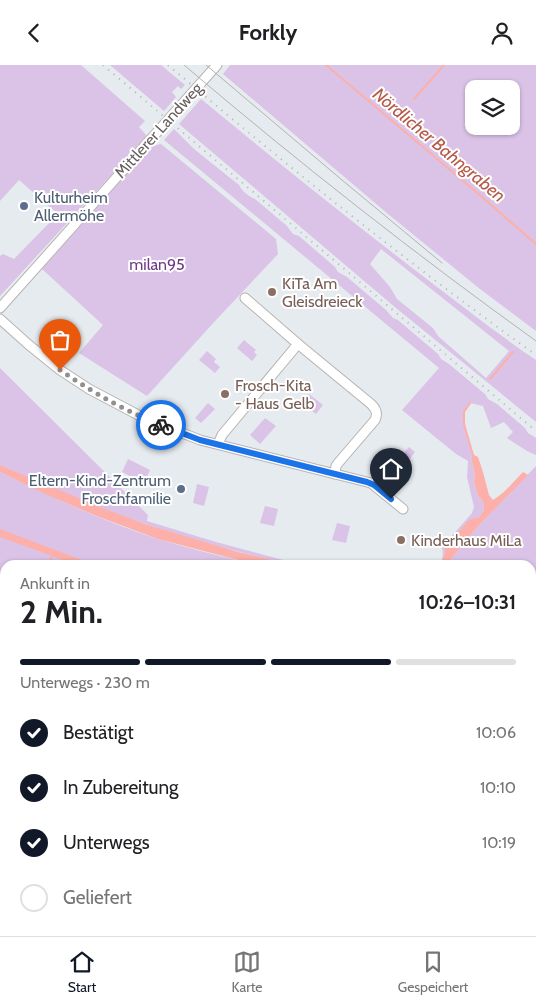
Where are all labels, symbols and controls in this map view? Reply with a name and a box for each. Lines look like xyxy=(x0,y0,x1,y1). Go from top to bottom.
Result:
icon: back xyxy=(20,19,48,47)
text: Forkly xyxy=(239,19,297,46)
icon: person xyxy=(488,19,516,47)
street label: Mittlerer Landweg xyxy=(111,78,207,182)
map controls xyxy=(465,80,520,135)
button: layers xyxy=(465,80,520,135)
water label: Nördlicher Bahngraben xyxy=(368,83,510,207)
place label: Kulturheim Allermöhe xyxy=(34,188,108,225)
marker: Kulturheim Allermöhe xyxy=(18,200,30,212)
park label: milan95 xyxy=(129,255,185,274)
place label: KiTa Am Gleisdreieck xyxy=(282,274,363,311)
marker: KiTa Am Gleisdreieck xyxy=(266,286,278,298)
pin xyxy=(39,319,81,370)
icon: bag xyxy=(46,326,74,354)
place label: Frosch-Kita - Haus Gelb xyxy=(235,376,314,413)
marker: Frosch-Kita - Haus Gelb xyxy=(219,388,231,400)
courier xyxy=(136,400,186,450)
icon: bike xyxy=(147,411,175,439)
pin xyxy=(370,448,412,499)
icon: home xyxy=(377,455,405,483)
place label: Eltern-Kind-Zentrum Froschfamilie xyxy=(29,471,171,508)
marker: Eltern-Kind-Zentrum Froschfamilie xyxy=(175,483,187,495)
place label: Kinderhaus MiLa xyxy=(411,531,522,550)
marker: Kinderhaus MiLa xyxy=(395,534,407,546)
text: Ankunft in xyxy=(20,574,90,593)
text: 10:26–10:31 xyxy=(418,591,516,614)
text: 2 Min. xyxy=(20,592,103,631)
text: Unterwegs · 230 m xyxy=(20,673,150,692)
icon: check xyxy=(20,719,48,747)
text: Bestätigt xyxy=(63,721,134,744)
text: 10:06 xyxy=(476,723,516,742)
icon: check xyxy=(20,774,48,802)
text: In Zubereitung xyxy=(63,776,179,799)
text: 10:10 xyxy=(480,778,516,797)
icon: check xyxy=(20,829,48,857)
text: Unterwegs xyxy=(63,831,150,854)
text: 10:19 xyxy=(482,833,516,852)
text: Geliefert xyxy=(63,886,132,909)
tab: Start xyxy=(68,948,96,996)
tab: Karte xyxy=(232,948,262,996)
tab: Gespeichert xyxy=(398,948,468,996)

